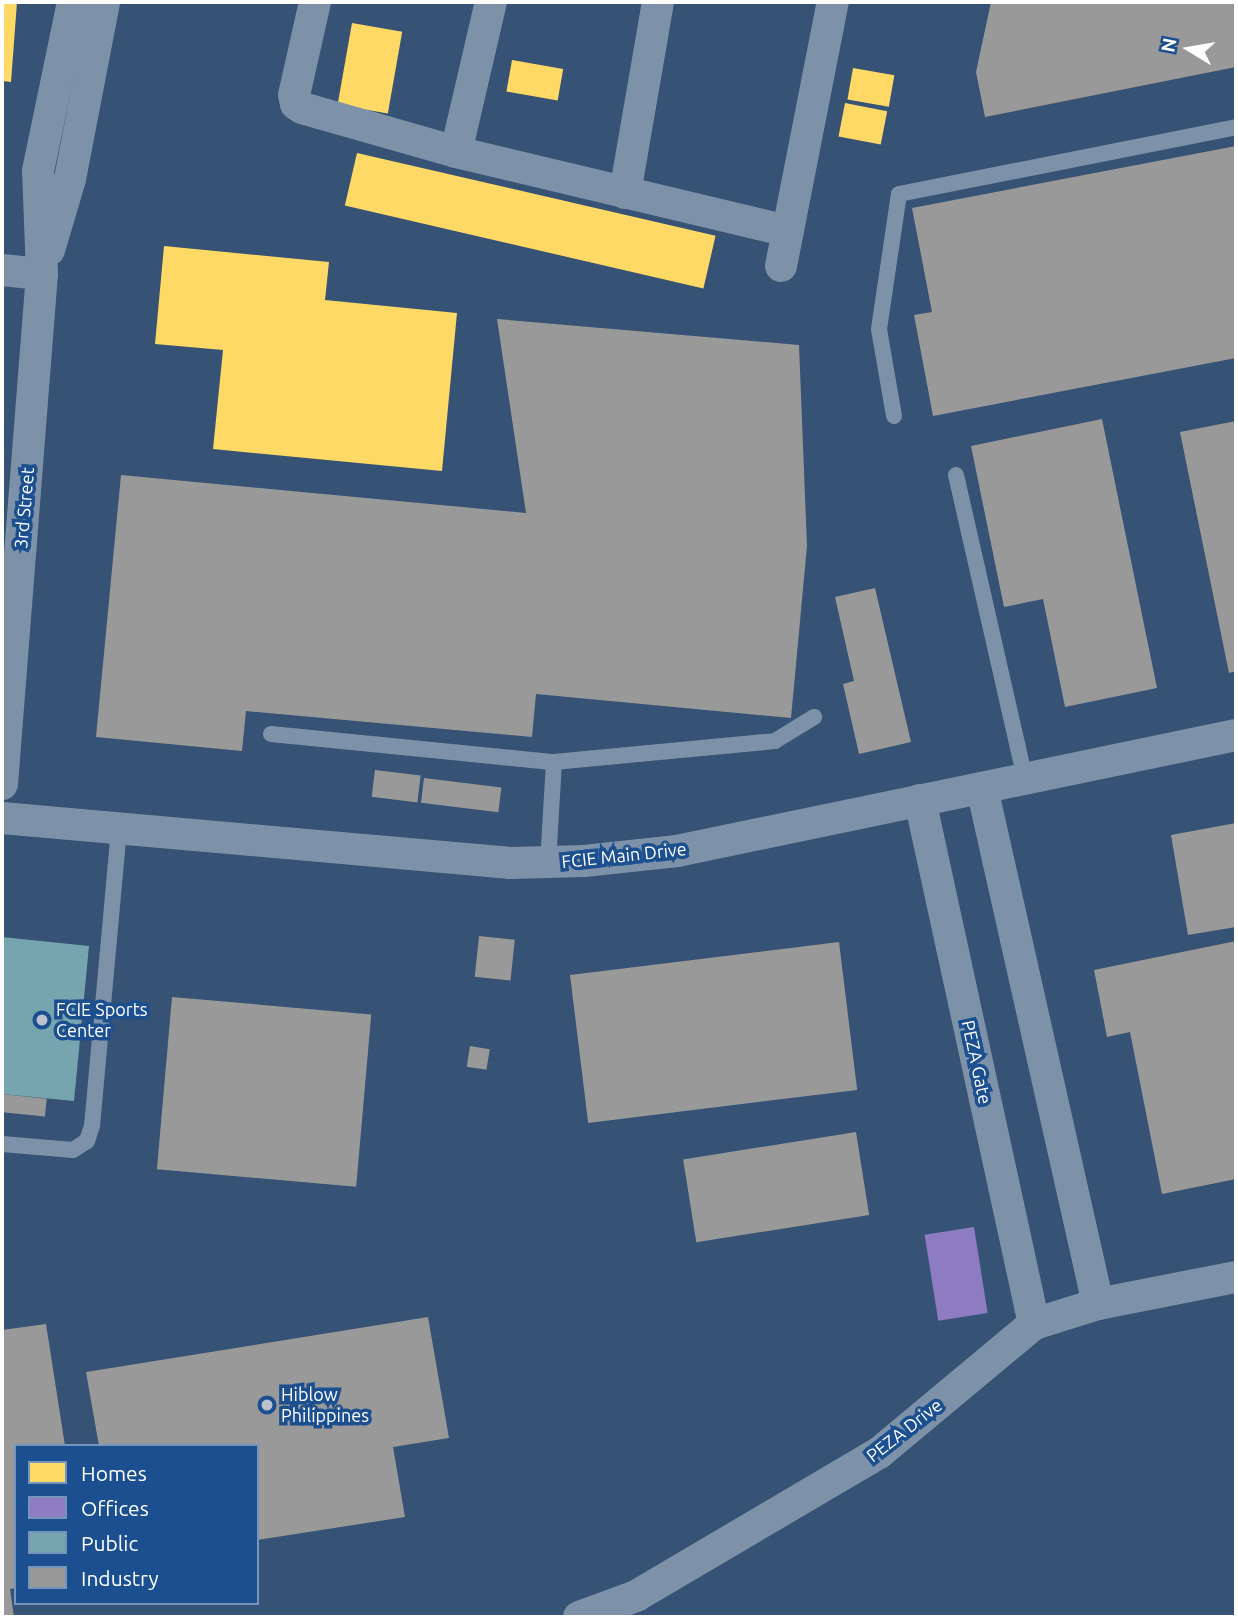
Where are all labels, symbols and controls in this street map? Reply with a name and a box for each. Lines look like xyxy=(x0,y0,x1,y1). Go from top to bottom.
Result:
north arrow xyxy=(1154,14,1224,84)
text: N xyxy=(1156,36,1181,54)
street label: 3rd Street xyxy=(10,466,38,550)
street label: FCIE Main Drive xyxy=(560,838,688,872)
place label: FCIE Sports Center xyxy=(56,999,148,1042)
marker: FCIE Sports Center xyxy=(34,1012,50,1028)
street label: PEZA Gate xyxy=(958,1018,996,1106)
place label: Hiblow Philippines xyxy=(281,1384,369,1426)
street label: PEZA Drive xyxy=(862,1394,946,1466)
marker: Hiblow Philippines xyxy=(259,1397,275,1413)
legend xyxy=(14,1444,259,1605)
text: Homes xyxy=(81,1461,147,1485)
text: Offices xyxy=(81,1496,149,1520)
text: Public xyxy=(81,1531,138,1555)
text: Industry xyxy=(81,1566,159,1590)

